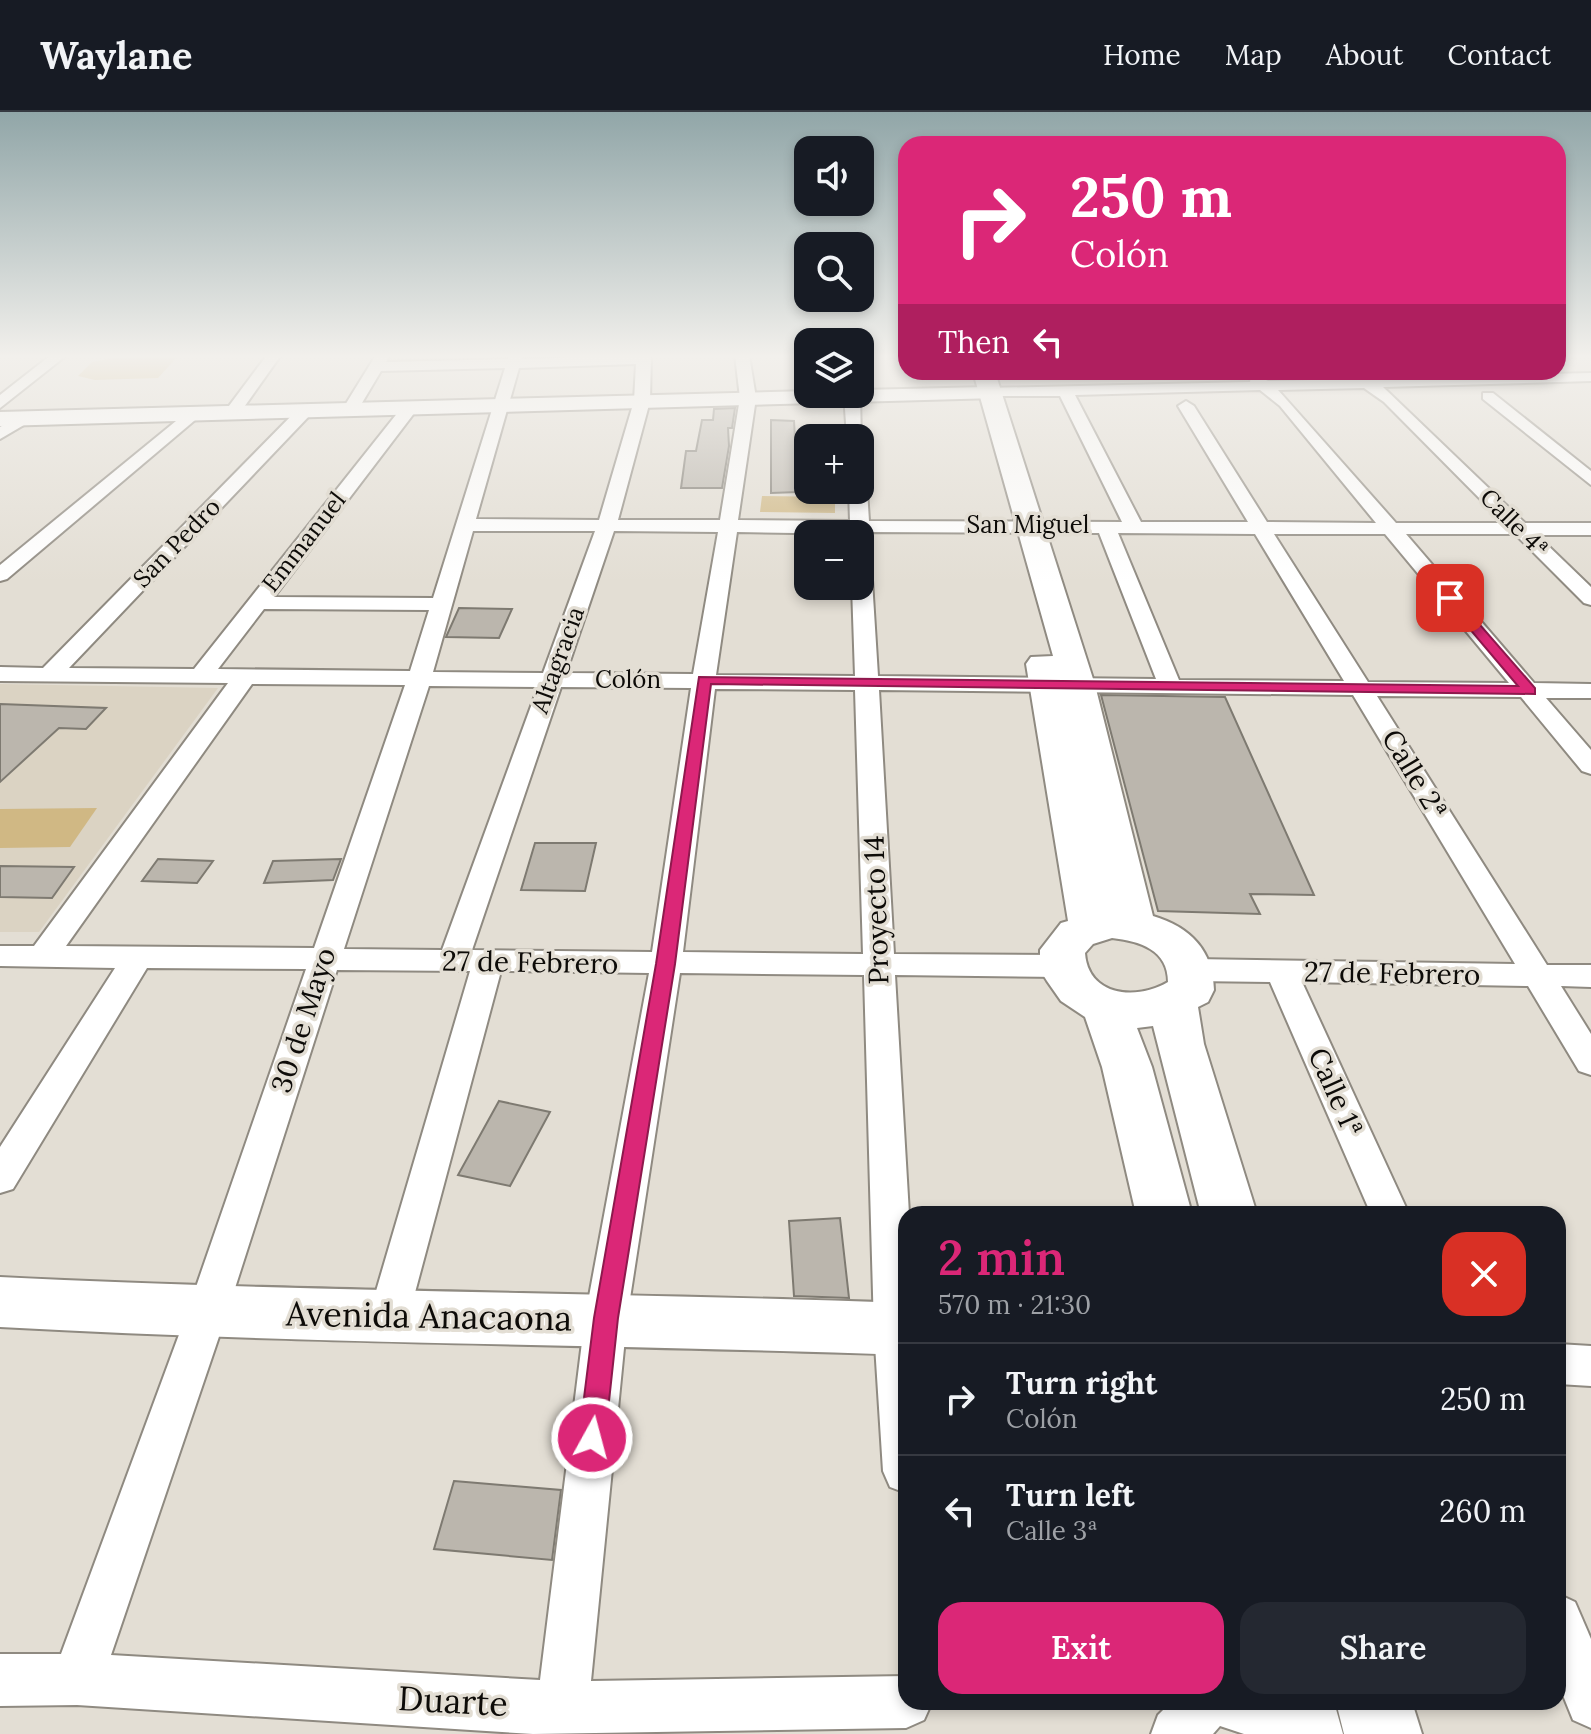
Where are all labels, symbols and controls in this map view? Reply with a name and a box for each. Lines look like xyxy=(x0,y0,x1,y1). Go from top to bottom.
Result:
text: Waylane xyxy=(40,31,192,79)
text: Home xyxy=(1103,37,1181,73)
text: Map xyxy=(1225,37,1282,73)
text: About xyxy=(1326,37,1403,73)
text: Contact xyxy=(1447,37,1551,73)
map controls xyxy=(794,136,874,600)
button: sound xyxy=(794,136,874,216)
text: 250 m xyxy=(1070,161,1232,232)
icon: right xyxy=(938,168,1042,272)
text: Colón xyxy=(1070,231,1169,277)
button: search xyxy=(794,232,874,312)
icon: left xyxy=(1026,320,1070,364)
text: Then xyxy=(938,323,1010,361)
button: layers xyxy=(794,328,874,408)
button: + xyxy=(794,424,874,504)
street label: Calle 4ª xyxy=(1474,482,1555,563)
street label: Emmanuel xyxy=(255,485,352,598)
street label: San Pedro xyxy=(126,491,227,594)
street label: San Miguel xyxy=(967,509,1089,540)
button: − xyxy=(794,520,874,600)
pin xyxy=(1416,564,1484,632)
icon: arrive xyxy=(1428,576,1472,620)
street label: Altagracia xyxy=(524,602,591,718)
street label: Colón xyxy=(595,664,661,695)
street label: Calle 2ª xyxy=(1374,723,1456,825)
street label: Proyecto 14 xyxy=(855,835,897,985)
street label: 27 de Febrero xyxy=(441,942,619,982)
street label: 30 de Mayo xyxy=(263,943,343,1097)
street label: 27 de Febrero xyxy=(1303,953,1481,993)
street label: Calle 1ª xyxy=(1301,1042,1371,1142)
text: 2 min xyxy=(938,1227,1065,1288)
button: close xyxy=(1442,1232,1526,1316)
text: 570 m · 21:30 xyxy=(938,1288,1091,1321)
street label: Avenida Anacaona xyxy=(285,1291,572,1339)
text: Turn right xyxy=(1006,1364,1157,1402)
icon: right xyxy=(938,1377,982,1421)
text: 250 m xyxy=(1440,1380,1526,1418)
position arrow xyxy=(550,1396,634,1480)
text: Colón xyxy=(1006,1402,1077,1435)
text: Turn left xyxy=(1006,1476,1134,1514)
icon: left xyxy=(938,1489,982,1533)
text: 260 m xyxy=(1439,1492,1526,1530)
text: Calle 3ª xyxy=(1006,1514,1098,1547)
button: Exit xyxy=(938,1602,1224,1694)
button: Share xyxy=(1240,1602,1526,1694)
street label: Duarte xyxy=(397,1676,509,1725)

